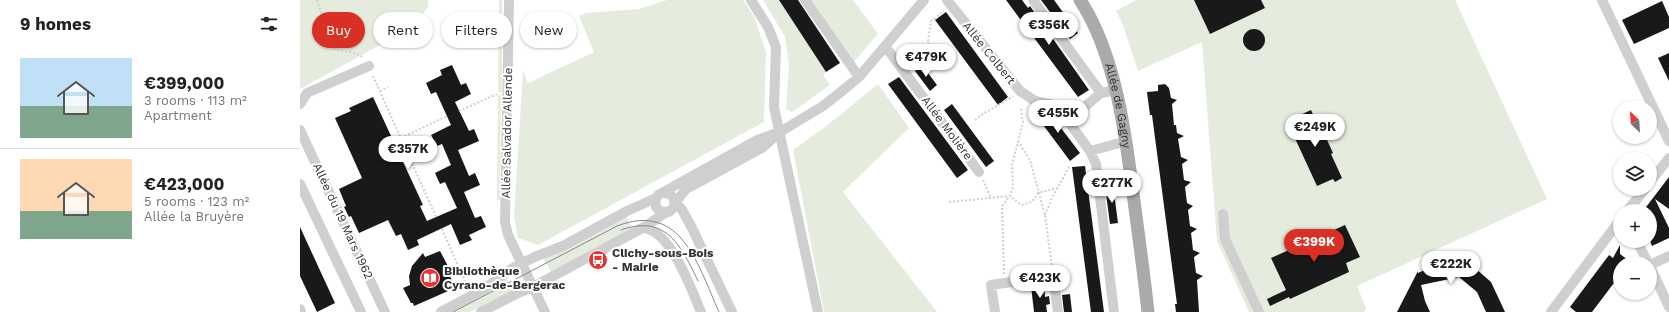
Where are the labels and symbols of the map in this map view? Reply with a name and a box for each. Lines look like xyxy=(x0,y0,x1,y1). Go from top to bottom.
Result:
pin: €356K xyxy=(1021,12,1077,46)
street label: Allée Colbert xyxy=(960,19,1018,87)
pin: €479K xyxy=(898,44,954,78)
street label: Allée de Gagny xyxy=(1102,61,1134,150)
street label: Allée Salvador Allende xyxy=(499,67,515,199)
street label: Allée Molière xyxy=(919,93,975,163)
pin: €455K xyxy=(1030,100,1086,134)
north arrow xyxy=(1613,100,1657,144)
pin: €249K xyxy=(1287,114,1343,148)
pin: €357K xyxy=(380,136,436,170)
street label: Allée du 19 Mars 1962 xyxy=(310,161,376,281)
pin: €277K xyxy=(1084,170,1140,204)
pin: €399K xyxy=(1286,229,1342,263)
place label: Clichy-sous-Bois - Mairie xyxy=(612,246,714,274)
bus stop icon: Clichy-sous-Bois - Mairie xyxy=(587,249,609,271)
pin: €222K xyxy=(1423,251,1479,285)
place label: Bibliothèque Cyrano-de-Bergerac xyxy=(444,264,566,292)
pin: €423K xyxy=(1012,265,1068,299)
library icon: Bibliothèque Cyrano-de-Bergerac xyxy=(419,267,441,289)

